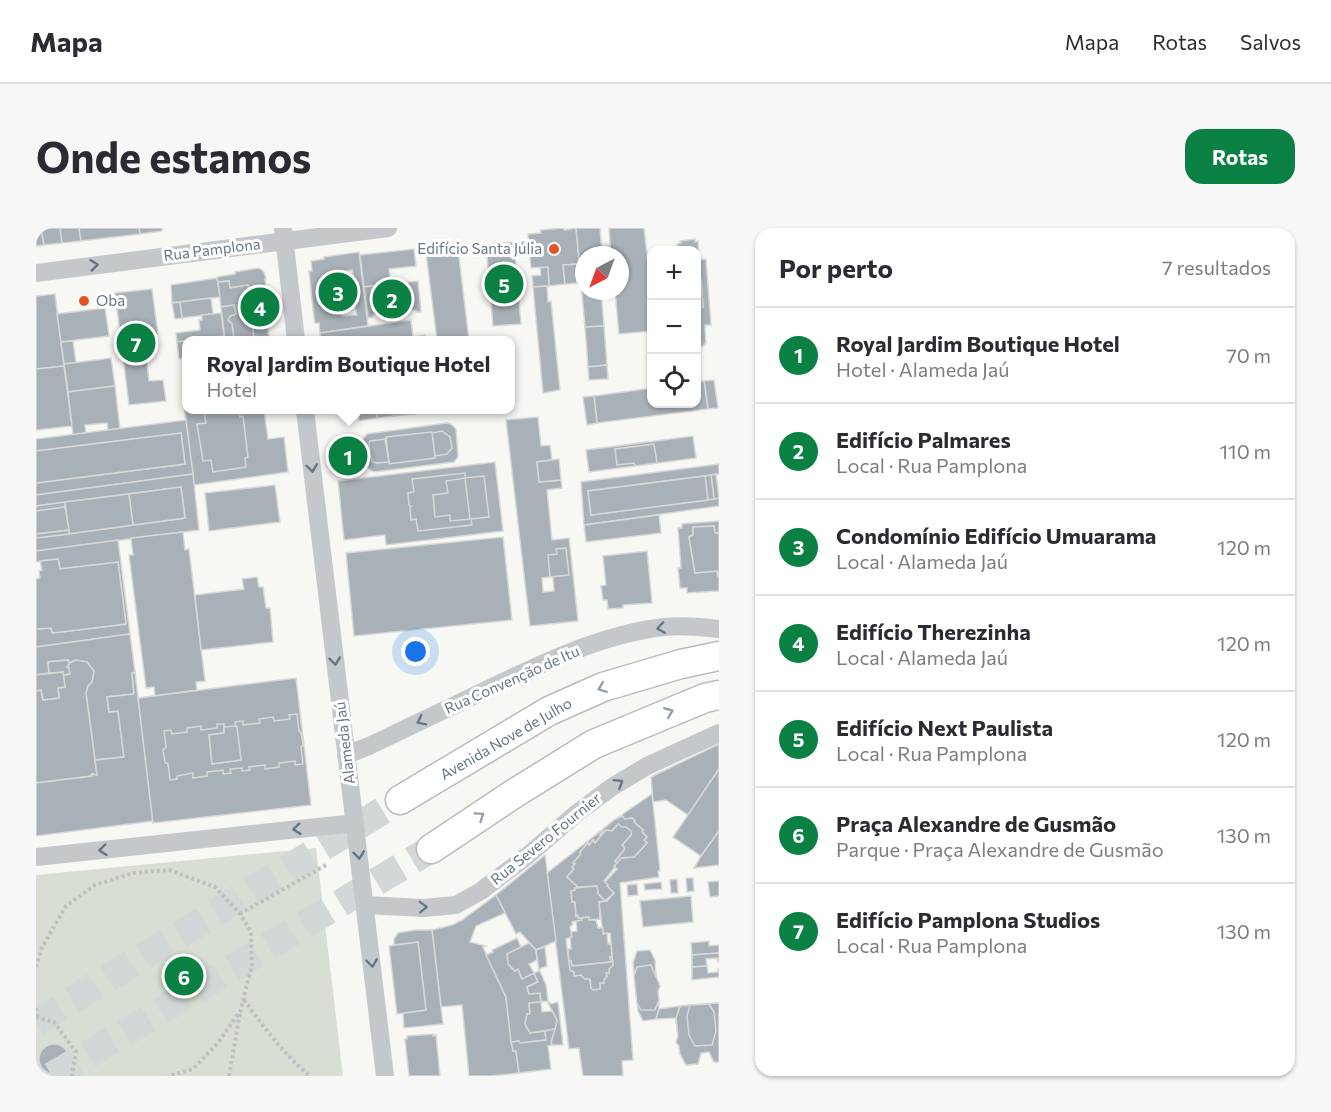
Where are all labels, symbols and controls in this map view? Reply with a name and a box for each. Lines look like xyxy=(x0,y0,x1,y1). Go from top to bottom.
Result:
text: Mapa xyxy=(30,24,103,58)
text: Mapa xyxy=(1065,29,1119,54)
text: Rotas xyxy=(1152,29,1207,54)
text: Salvos xyxy=(1240,29,1301,54)
button: Rotas xyxy=(1185,129,1295,184)
text: Onde estamos xyxy=(36,130,311,182)
street label: Rua Pamplona xyxy=(162,234,261,264)
place label: Edifício Santa Júlia xyxy=(417,239,542,257)
marker: Edifício Santa Júlia xyxy=(547,242,561,256)
north arrow xyxy=(575,246,629,300)
map controls xyxy=(647,246,701,408)
button: + xyxy=(647,246,701,300)
text: Por perto xyxy=(779,252,893,283)
text: 7 resultados xyxy=(1162,255,1271,279)
one-way arrow xyxy=(89,260,99,272)
pin: 5 xyxy=(484,262,524,306)
pin: 3 xyxy=(318,270,358,314)
pin: 2 xyxy=(372,276,412,322)
pin: 4 xyxy=(240,284,280,329)
place label: Oba xyxy=(96,291,125,309)
marker: Oba xyxy=(77,294,91,308)
button: − xyxy=(647,300,701,354)
pin: 7 xyxy=(116,320,156,366)
text: Royal Jardim Boutique Hotel xyxy=(836,330,1120,357)
popup xyxy=(182,336,515,414)
text: 1 xyxy=(794,343,803,367)
text: 70 m xyxy=(1226,343,1271,367)
text: Royal Jardim Boutique Hotel xyxy=(207,350,490,377)
button: locate xyxy=(647,354,701,408)
text: Hotel · Alameda Jaú xyxy=(836,357,1010,381)
text: Hotel xyxy=(207,377,257,401)
text: Edifício Palmares xyxy=(836,426,1011,453)
pin: 1 xyxy=(328,434,368,478)
text: 2 xyxy=(793,439,804,463)
text: 110 m xyxy=(1220,439,1271,463)
text: Local · Rua Pamplona xyxy=(836,453,1027,477)
one-way arrow xyxy=(305,463,317,472)
text: Condomínio Edifício Umuarama xyxy=(836,522,1156,549)
text: 3 xyxy=(793,535,804,559)
text: 120 m xyxy=(1217,535,1271,559)
text: Local · Alameda Jaú xyxy=(836,549,1008,573)
text: Edifício Therezinha xyxy=(836,618,1031,645)
one-way arrow xyxy=(656,622,665,634)
text: 4 xyxy=(792,631,805,655)
text: 120 m xyxy=(1217,631,1271,655)
your location xyxy=(401,637,430,666)
street label: Rua Convenção de Itu xyxy=(441,641,582,717)
text: Local · Alameda Jaú xyxy=(836,645,1008,669)
one-way arrow xyxy=(328,657,341,666)
one-way arrow xyxy=(597,681,608,694)
street label: Avenida Nove de Julho xyxy=(437,693,574,783)
street label: Alameda Jaú xyxy=(330,701,358,785)
one-way arrow xyxy=(663,707,674,720)
one-way arrow xyxy=(417,713,428,725)
text: Edifício Next Paulista xyxy=(836,714,1053,741)
text: 5 xyxy=(793,727,804,751)
text: 120 m xyxy=(1217,727,1271,751)
text: Local · Rua Pamplona xyxy=(836,741,1027,765)
one-way arrow xyxy=(613,778,623,790)
street label: Rua Severo Fournier xyxy=(487,788,604,888)
text: Praça Alexandre de Gusmão xyxy=(836,810,1116,837)
one-way arrow xyxy=(473,812,484,823)
one-way arrow xyxy=(292,822,301,835)
text: 6 xyxy=(792,823,805,847)
text: 130 m xyxy=(1217,823,1271,847)
text: Parque · Praça Alexandre de Gusmão xyxy=(836,837,1164,861)
one-way arrow xyxy=(98,843,107,856)
one-way arrow xyxy=(352,850,364,859)
one-way arrow xyxy=(419,901,428,914)
text: Edifício Pamplona Studios xyxy=(836,906,1100,933)
text: 7 xyxy=(793,919,804,943)
text: 130 m xyxy=(1217,919,1271,943)
text: Local · Rua Pamplona xyxy=(836,933,1027,957)
pin: 6 xyxy=(164,954,204,999)
one-way arrow xyxy=(365,959,377,968)

